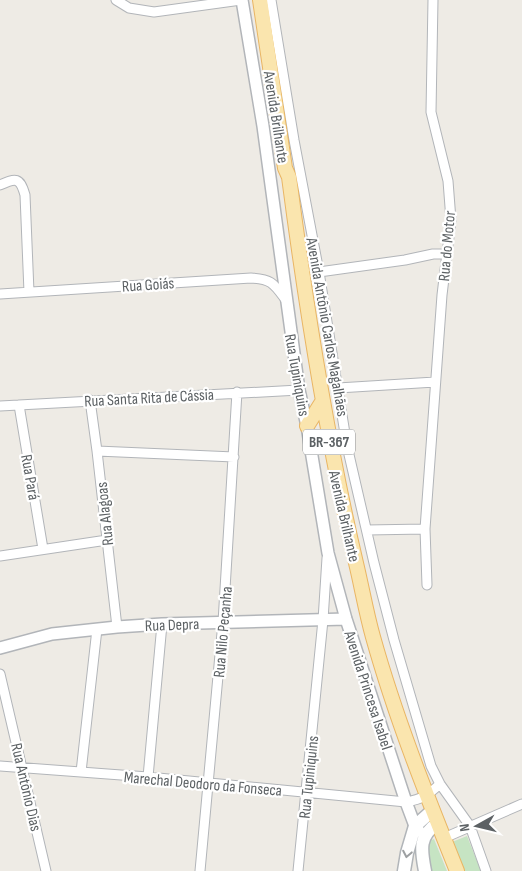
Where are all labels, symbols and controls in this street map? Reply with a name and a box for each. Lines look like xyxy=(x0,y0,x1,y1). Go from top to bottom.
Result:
street label: Avenida Brilhante xyxy=(259,69,292,165)
street label: Rua do Motor xyxy=(435,210,460,282)
street label: Avenida Antônio Carlos Magalhães xyxy=(301,235,352,418)
street label: Rua Goiás xyxy=(121,274,175,297)
street label: Rua Tupiniquins xyxy=(280,333,313,418)
street label: Rua Santa Rita de Cássia xyxy=(84,386,214,411)
road number: BR-367 xyxy=(303,430,355,454)
street label: Rua Pará xyxy=(16,453,43,502)
street label: Avenida Brilhante xyxy=(324,468,363,564)
street label: Rua Alagoas xyxy=(93,481,118,547)
street label: Rua Nilo Peçanha xyxy=(210,586,237,679)
street label: Rua Depra xyxy=(145,615,199,636)
street label: Avenida Princesa Isabel xyxy=(339,628,396,752)
street label: Rua Tupiniquins xyxy=(296,735,323,820)
street label: Rua Antônio Dias xyxy=(6,741,45,834)
street label: Marechal Deodoro da Fonseca xyxy=(123,768,283,801)
north arrow xyxy=(452,801,502,851)
text: N xyxy=(456,823,474,833)
one-way arrow xyxy=(402,849,413,858)

